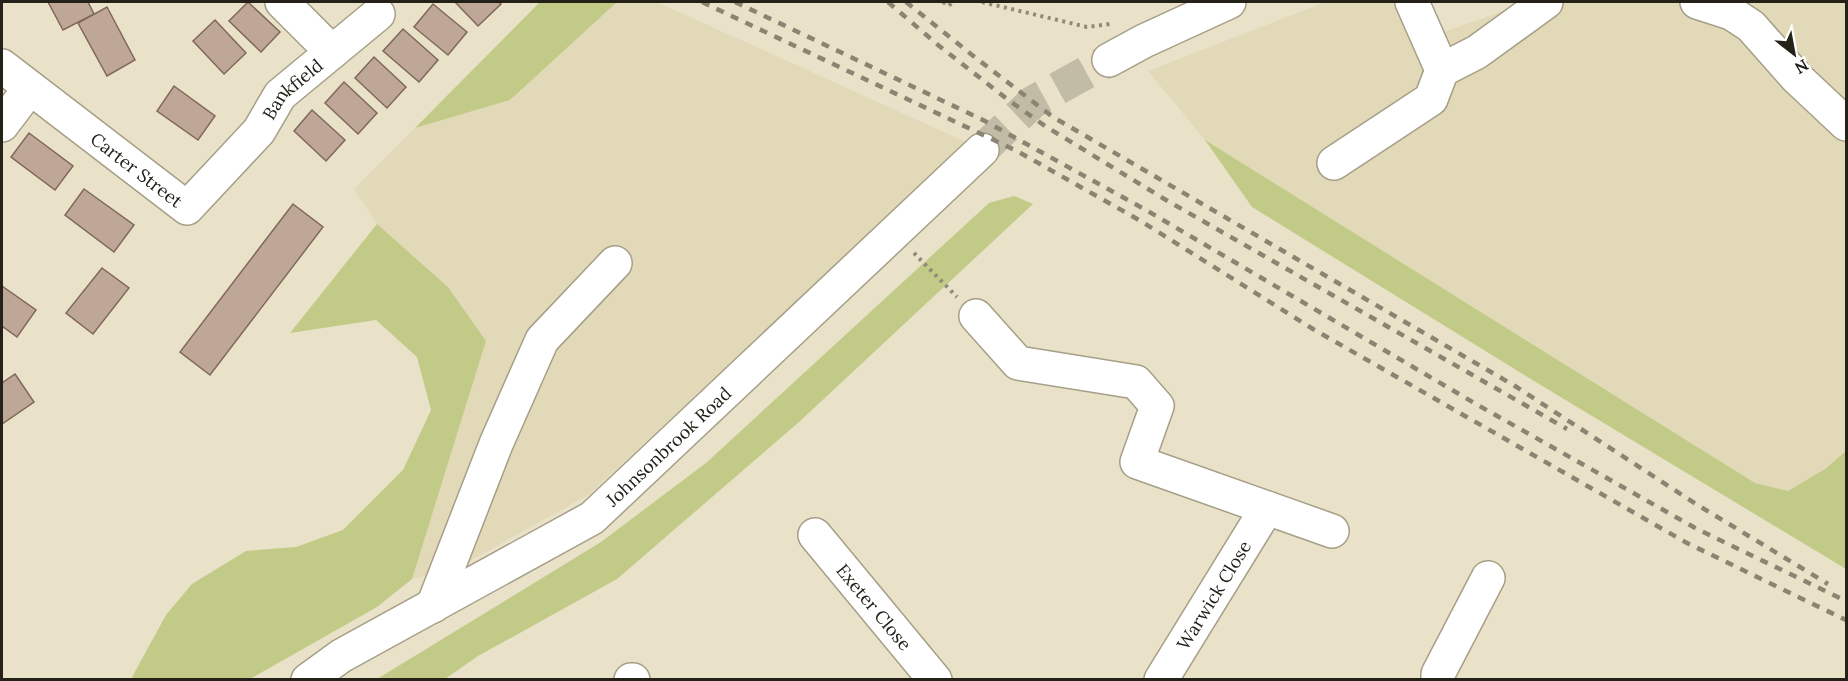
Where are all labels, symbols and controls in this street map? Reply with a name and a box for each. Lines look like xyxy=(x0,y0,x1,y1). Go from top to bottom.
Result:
north arrow xyxy=(1764,24,1824,84)
street label: Bankfield xyxy=(257,53,327,123)
text: N xyxy=(1791,55,1812,79)
street label: Carter Street xyxy=(86,127,188,212)
street label: Johnsonbrook Road xyxy=(600,381,736,511)
street label: Warwick Close xyxy=(1171,536,1256,654)
street label: Exeter Close xyxy=(832,559,917,655)

